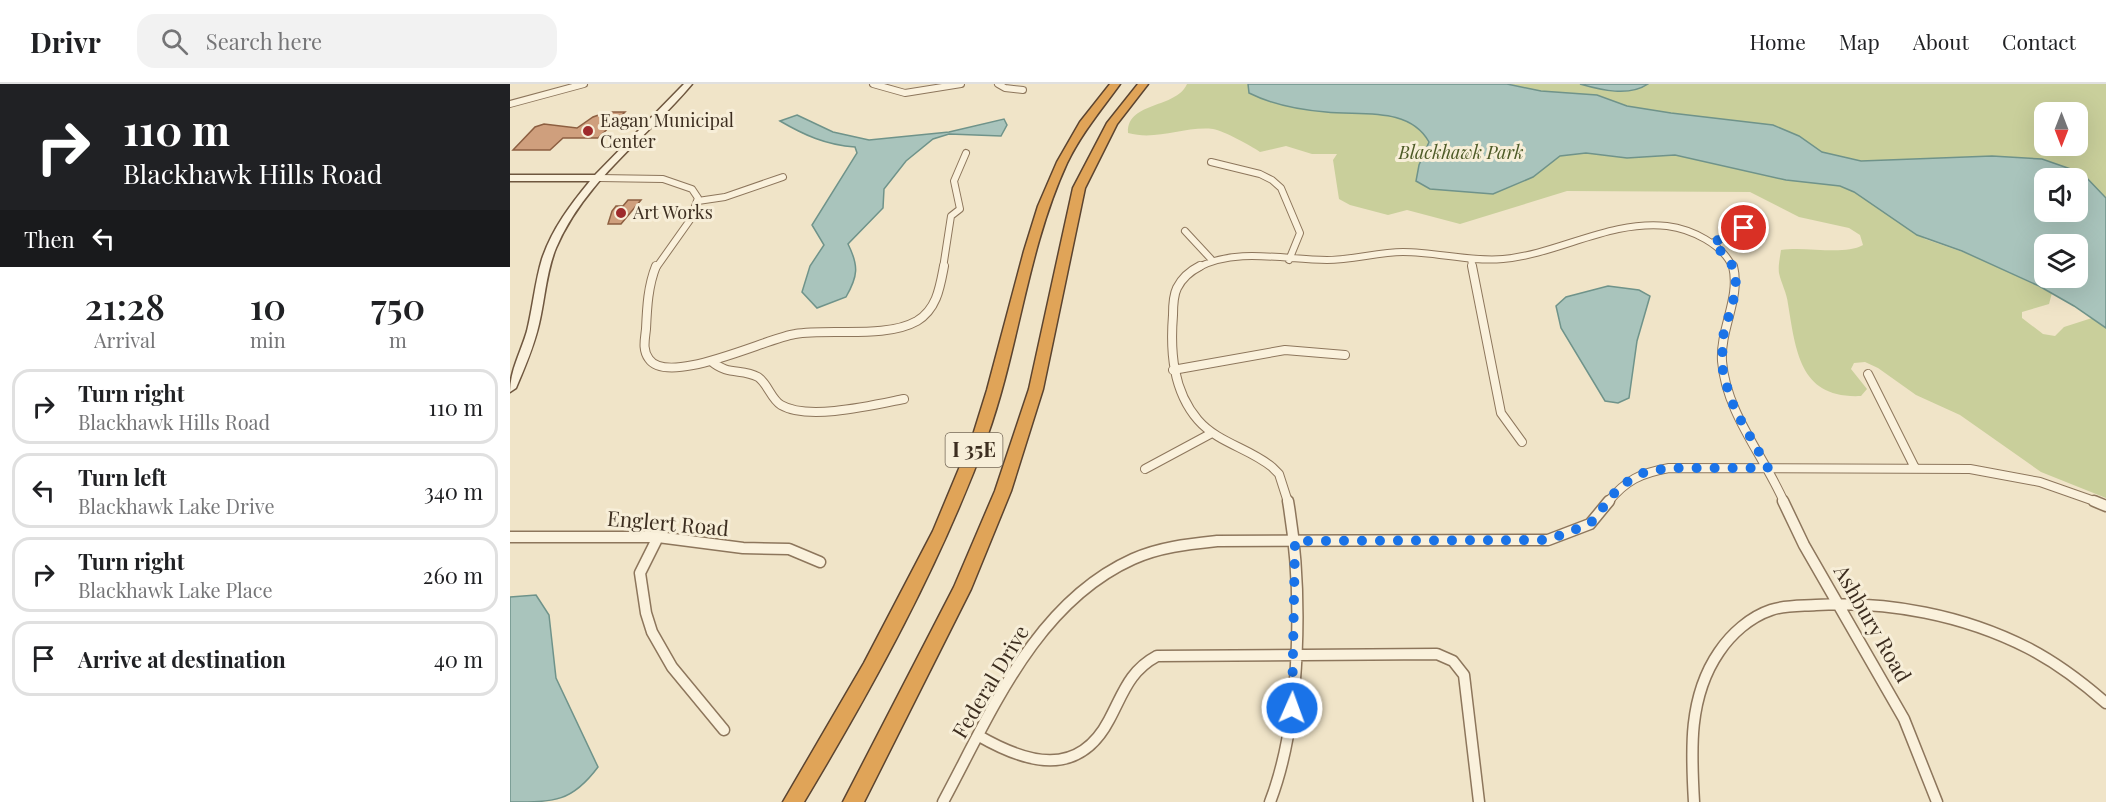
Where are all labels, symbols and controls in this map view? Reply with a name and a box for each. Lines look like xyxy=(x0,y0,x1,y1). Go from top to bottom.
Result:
search box xyxy=(137,14,557,68)
text: Drivr xyxy=(30,23,101,60)
icon: search xyxy=(158,25,191,58)
text: Search here xyxy=(206,26,322,56)
text: Home xyxy=(1750,27,1806,55)
text: Map xyxy=(1839,27,1880,55)
text: About xyxy=(1913,27,1969,55)
text: Contact xyxy=(2002,27,2076,55)
text: 110 m xyxy=(123,101,230,157)
north arrow xyxy=(2034,102,2088,156)
map controls xyxy=(2034,102,2088,288)
icon: right xyxy=(24,108,102,186)
place label: Eagan Municipal Center xyxy=(600,108,734,153)
marker: Eagan Municipal Center xyxy=(581,124,595,138)
park label: Blackhawk Park xyxy=(1398,140,1523,164)
text: Blackhawk Hills Road xyxy=(123,155,382,191)
button: sound xyxy=(2034,168,2088,222)
place label: Art Works xyxy=(632,200,713,224)
pin xyxy=(1718,202,1769,253)
marker: Art Works xyxy=(614,206,628,220)
icon: arrive xyxy=(1727,211,1760,244)
icon: left xyxy=(87,222,120,255)
text: Then xyxy=(24,224,75,254)
button: layers xyxy=(2034,234,2088,288)
text: 21:28 xyxy=(85,281,165,329)
text: 10 xyxy=(250,281,286,329)
text: 750 xyxy=(371,281,425,329)
text: Arrival xyxy=(94,326,156,353)
text: min xyxy=(250,326,286,353)
text: m xyxy=(389,326,407,353)
text: Turn right xyxy=(78,378,184,408)
icon: right xyxy=(27,390,60,423)
text: 110 m xyxy=(429,392,483,422)
text: Blackhawk Hills Road xyxy=(78,408,270,435)
road number: I 35E xyxy=(946,433,1002,467)
text: Turn left xyxy=(78,462,167,492)
icon: left xyxy=(27,474,60,507)
text: 340 m xyxy=(424,476,483,506)
text: Blackhawk Lake Drive xyxy=(78,492,275,519)
street label: Englert Road xyxy=(606,503,730,541)
text: Turn right xyxy=(78,546,184,576)
icon: right xyxy=(27,558,60,591)
street label: Ashbury Road xyxy=(1828,558,1919,687)
text: 260 m xyxy=(423,560,483,590)
text: Blackhawk Lake Place xyxy=(78,576,273,603)
street label: Federal Drive xyxy=(944,619,1034,743)
icon: arrive xyxy=(27,642,60,675)
text: Arrive at destination xyxy=(78,644,286,674)
text: 40 m xyxy=(434,644,483,674)
position arrow xyxy=(1260,676,1324,740)

